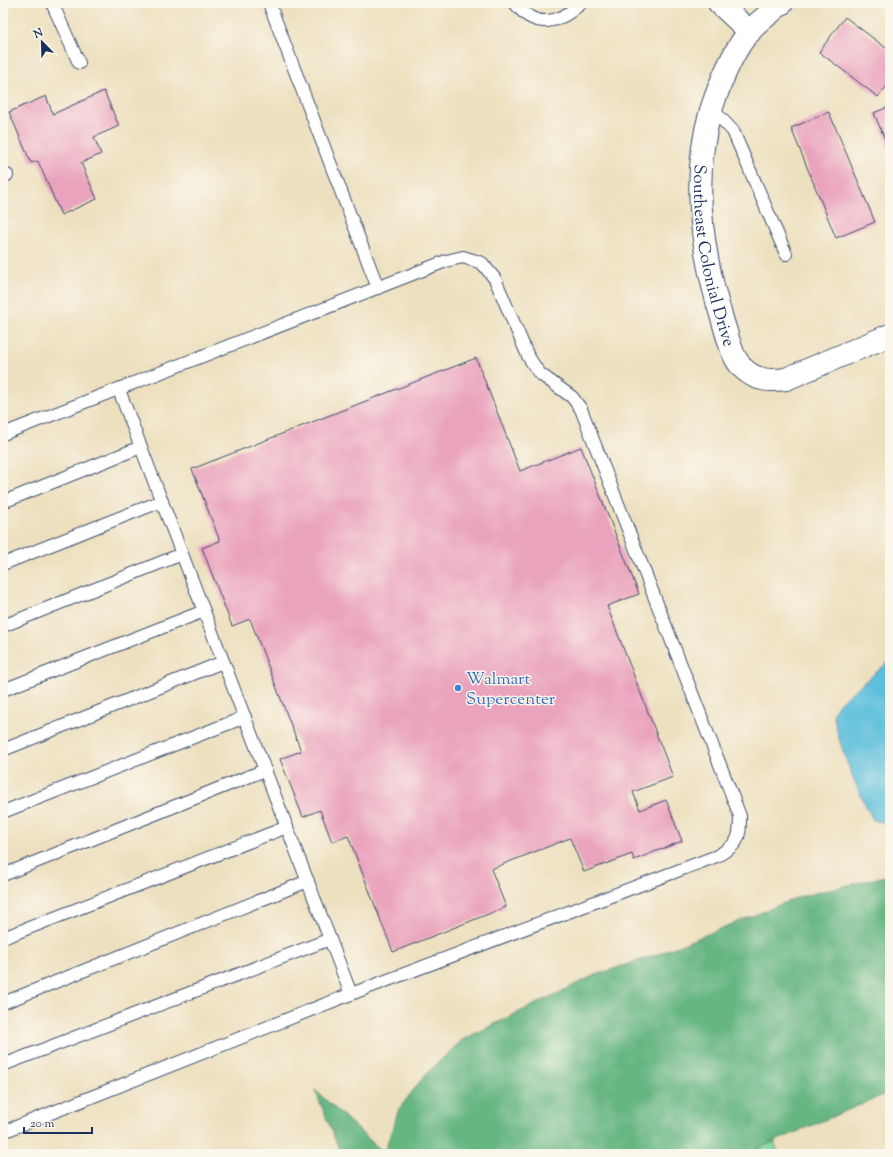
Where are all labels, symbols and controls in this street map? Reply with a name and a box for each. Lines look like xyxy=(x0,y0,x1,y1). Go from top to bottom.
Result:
north arrow xyxy=(22,22,62,62)
text: N xyxy=(30,25,46,43)
street label: Southeast Colonial Drive xyxy=(686,163,740,350)
place label: Walmart Supercenter xyxy=(466,668,556,712)
marker: Walmart Supercenter xyxy=(453,683,463,693)
scale bar xyxy=(24,1109,92,1135)
text: 20 m xyxy=(30,1115,55,1133)

